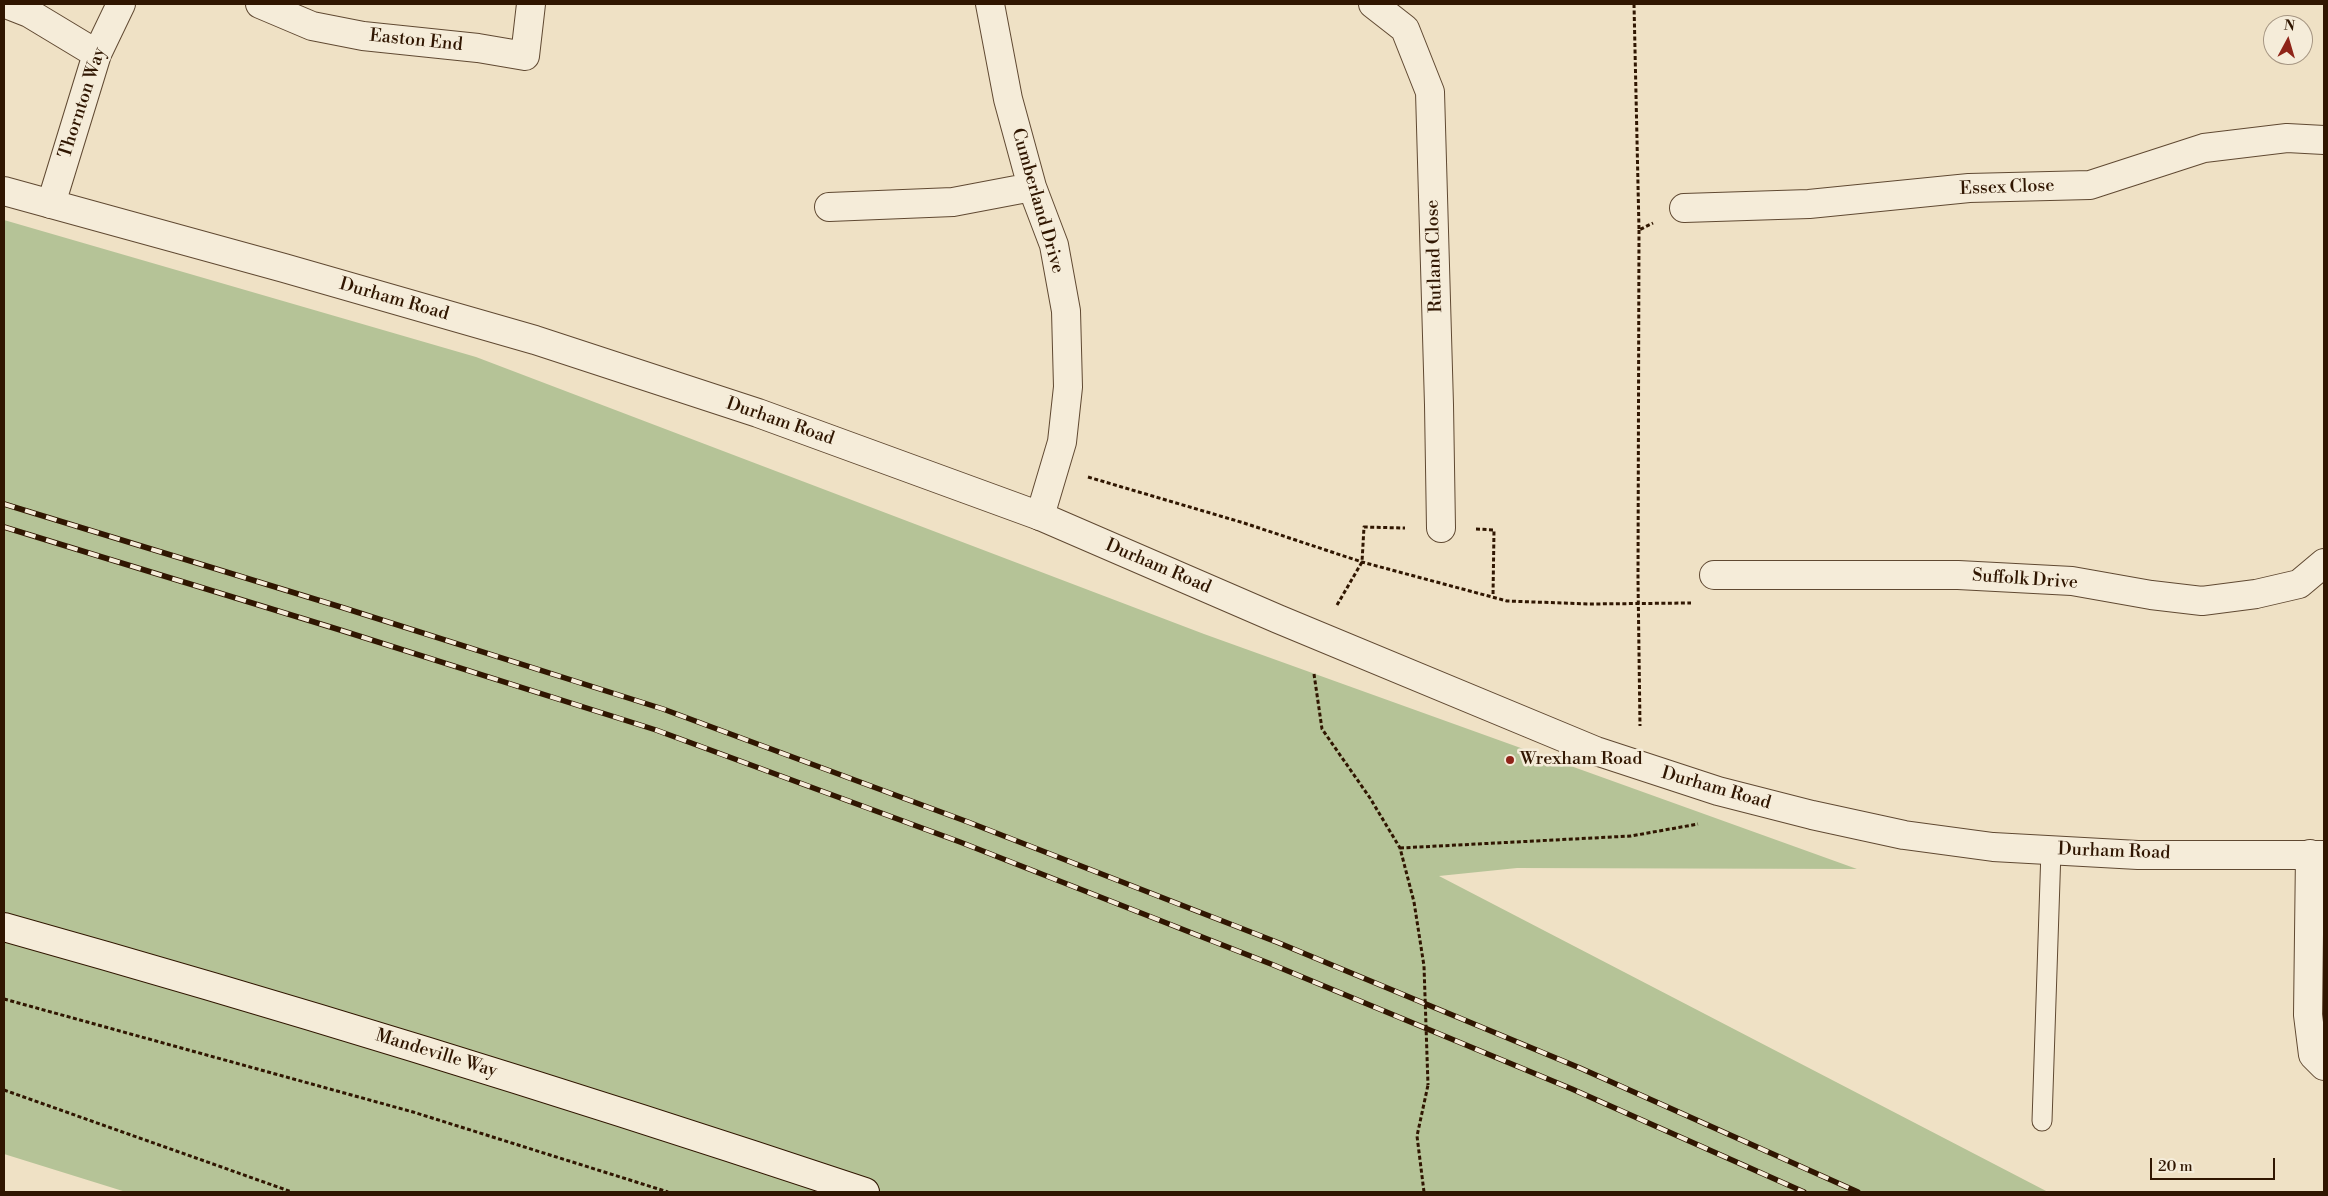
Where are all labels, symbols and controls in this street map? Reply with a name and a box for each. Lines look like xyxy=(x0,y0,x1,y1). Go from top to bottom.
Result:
north arrow xyxy=(2263,15,2313,65)
text: N xyxy=(2283,17,2296,36)
street label: Easton End xyxy=(368,25,464,57)
street label: Thornton Way xyxy=(55,45,111,161)
street label: Cumberland Drive xyxy=(1006,126,1068,276)
street label: Essex Close xyxy=(1959,176,2055,200)
street label: Rutland Close xyxy=(1422,199,1448,313)
street label: Durham Road xyxy=(337,274,451,326)
street label: Durham Road xyxy=(723,393,837,451)
street label: Durham Road xyxy=(1102,535,1214,599)
street label: Suffolk Drive xyxy=(1971,566,2079,594)
place label: Wrexham Road xyxy=(1520,749,1642,771)
marker: Wrexham Road xyxy=(1504,754,1516,766)
street label: Durham Road xyxy=(1659,763,1773,815)
street label: Durham Road xyxy=(2057,839,2171,865)
street label: Mandeville Way xyxy=(372,1025,500,1083)
scale bar xyxy=(2153,1148,2278,1180)
text: 20 m xyxy=(2158,1157,2193,1176)

